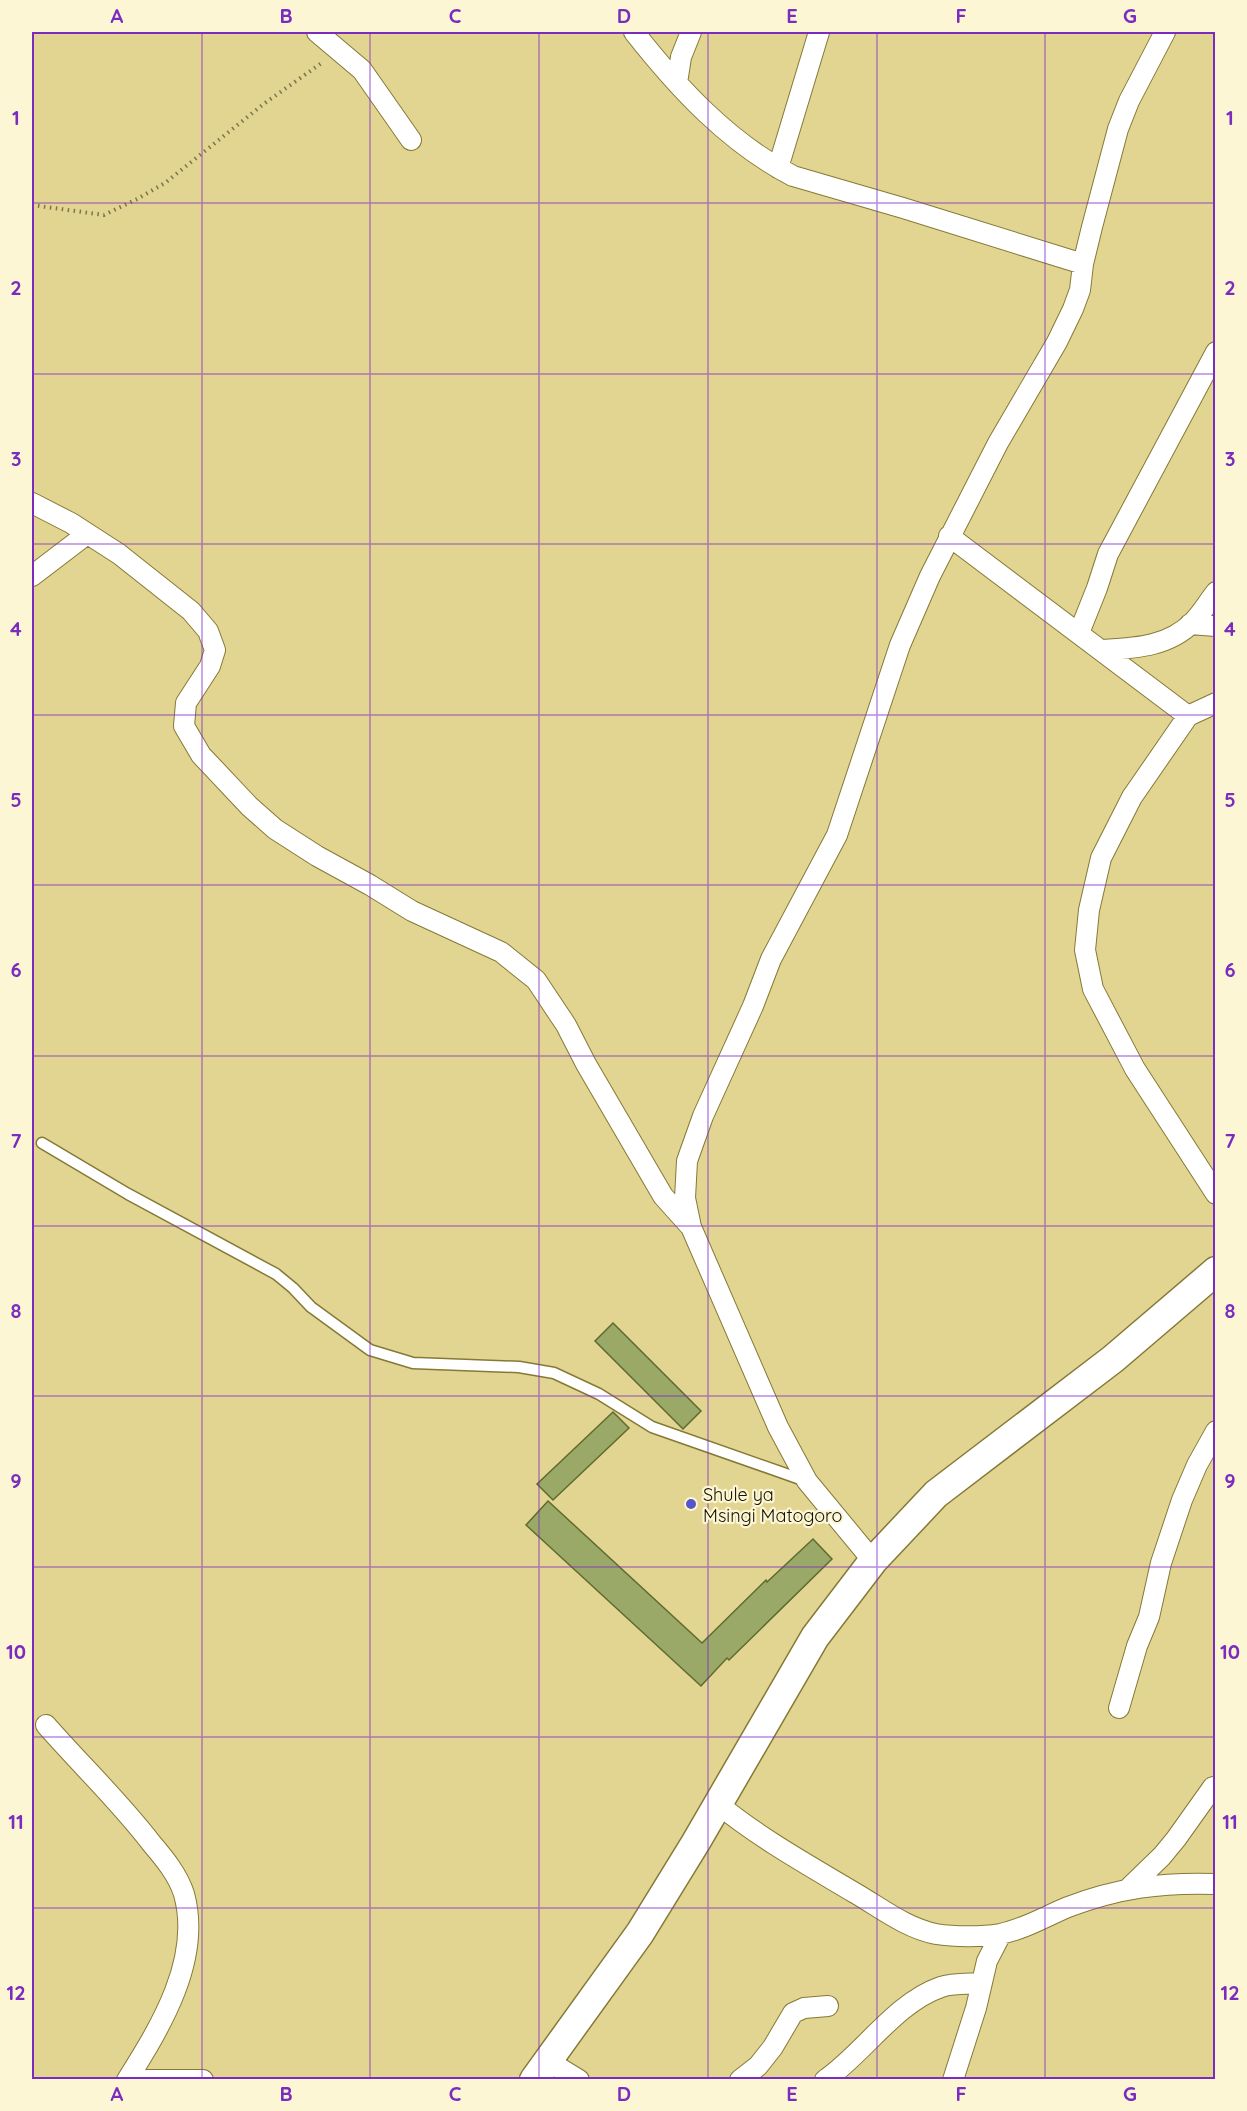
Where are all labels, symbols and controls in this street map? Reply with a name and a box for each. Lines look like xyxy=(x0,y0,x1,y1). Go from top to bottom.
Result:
text: A xyxy=(111,3,124,28)
text: B xyxy=(279,3,293,28)
text: C xyxy=(449,3,462,28)
text: D xyxy=(617,3,631,28)
text: E xyxy=(786,3,798,28)
text: F xyxy=(955,3,967,28)
text: G xyxy=(1123,3,1137,28)
text: 1 xyxy=(12,105,20,130)
text: 1 xyxy=(1226,105,1234,130)
text: 2 xyxy=(10,275,22,300)
text: 2 xyxy=(1224,275,1236,300)
text: 3 xyxy=(11,446,21,471)
text: 3 xyxy=(1225,446,1235,471)
text: 4 xyxy=(10,616,22,641)
text: 4 xyxy=(1224,616,1236,641)
text: 5 xyxy=(10,787,22,812)
text: 5 xyxy=(1224,787,1236,812)
text: 6 xyxy=(10,957,22,982)
text: 6 xyxy=(1224,957,1236,982)
text: 7 xyxy=(11,1128,22,1153)
text: 7 xyxy=(1225,1128,1236,1153)
text: 8 xyxy=(11,1298,22,1323)
text: 8 xyxy=(1225,1298,1236,1323)
text: 9 xyxy=(10,1468,22,1493)
text: 9 xyxy=(1224,1468,1236,1493)
place label: Shule ya Msingi Matogoro xyxy=(703,1483,842,1527)
marker: Shule ya Msingi Matogoro xyxy=(684,1497,698,1511)
text: 10 xyxy=(6,1639,26,1664)
text: 10 xyxy=(1220,1639,1240,1664)
text: 11 xyxy=(8,1809,24,1834)
text: 11 xyxy=(1222,1809,1238,1834)
text: 12 xyxy=(6,1980,26,2005)
text: 12 xyxy=(1220,1980,1240,2005)
text: A xyxy=(111,2081,124,2106)
text: B xyxy=(279,2081,293,2106)
text: C xyxy=(449,2081,462,2106)
text: D xyxy=(617,2081,631,2106)
text: E xyxy=(786,2081,798,2106)
text: F xyxy=(955,2081,967,2106)
text: G xyxy=(1123,2081,1137,2106)

